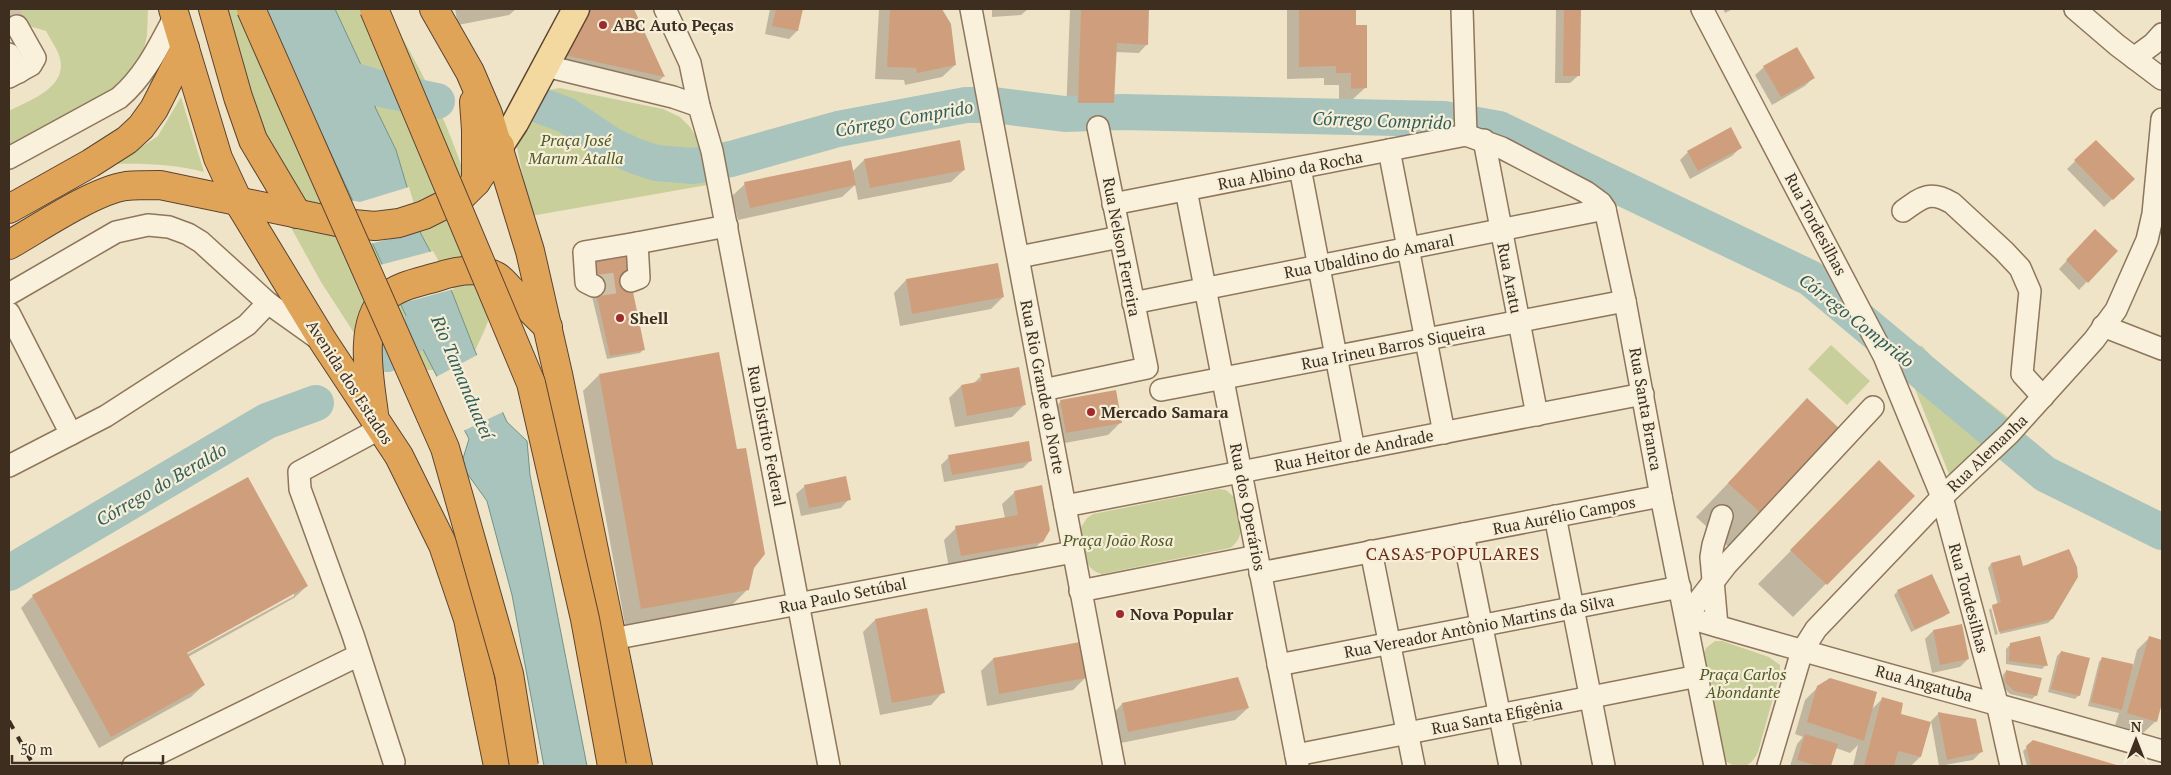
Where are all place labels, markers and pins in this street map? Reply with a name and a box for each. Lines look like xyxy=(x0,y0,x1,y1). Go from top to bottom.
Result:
place label: ABC Auto Peças xyxy=(613,14,734,36)
marker: ABC Auto Peças xyxy=(597,19,609,31)
place label: Shell xyxy=(630,307,668,329)
marker: Shell xyxy=(614,312,626,324)
place label: Mercado Samara xyxy=(1101,401,1229,423)
marker: Mercado Samara xyxy=(1085,406,1097,418)
place label: Nova Popular xyxy=(1130,603,1233,625)
marker: Nova Popular xyxy=(1114,608,1126,620)

